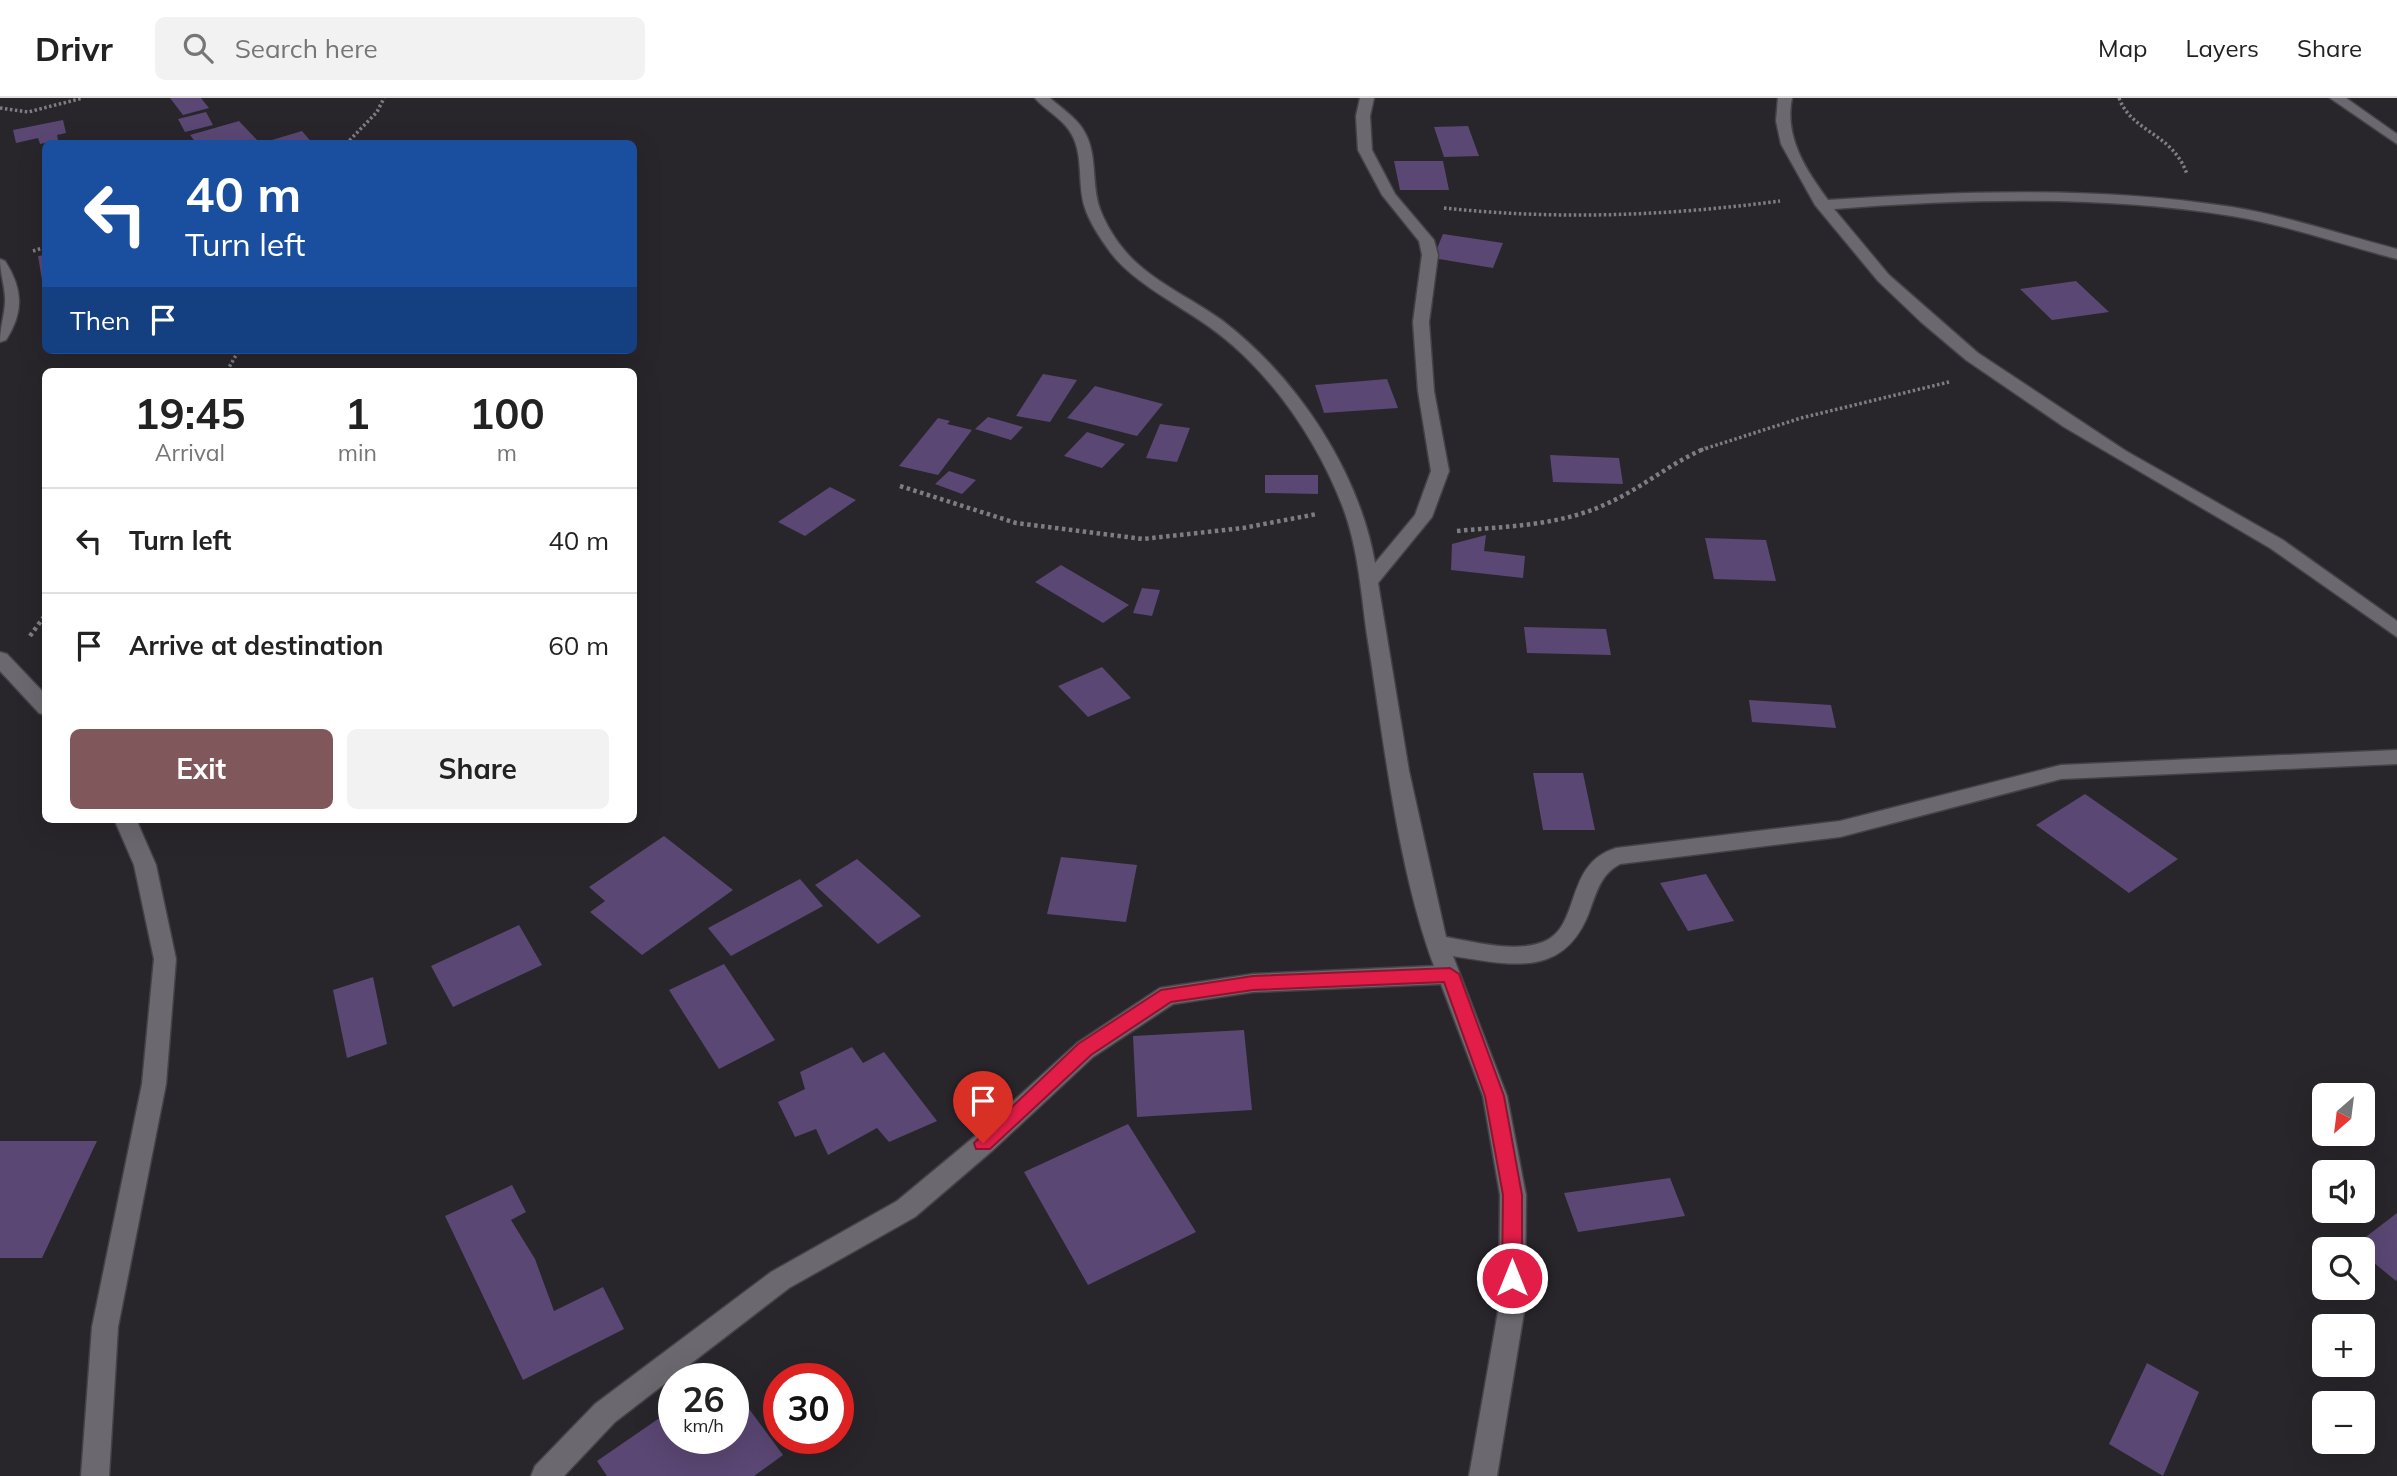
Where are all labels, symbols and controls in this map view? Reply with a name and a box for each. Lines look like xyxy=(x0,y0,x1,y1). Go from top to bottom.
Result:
search box xyxy=(155,17,645,80)
text: Drivr xyxy=(35,28,113,69)
icon: search xyxy=(179,29,217,67)
text: Search here xyxy=(235,32,378,65)
text: Map xyxy=(2098,33,2147,63)
text: Layers xyxy=(2185,33,2259,63)
text: Share xyxy=(2297,33,2362,63)
text: 40 m xyxy=(185,163,301,224)
icon: left xyxy=(70,168,161,259)
text: Turn left xyxy=(185,224,305,264)
icon: arrive xyxy=(144,301,182,339)
text: Then xyxy=(70,304,130,337)
text: 19:45 xyxy=(134,387,245,440)
text: 1 xyxy=(345,387,370,440)
text: 100 xyxy=(469,387,545,440)
text: Arrival xyxy=(155,438,225,467)
text: min xyxy=(338,438,377,467)
text: m xyxy=(497,438,517,467)
icon: left xyxy=(70,522,108,560)
text: Turn left xyxy=(129,524,231,557)
text: 40 m xyxy=(548,524,609,557)
icon: arrive xyxy=(70,627,108,665)
text: Arrive at destination xyxy=(129,629,384,662)
text: 60 m xyxy=(548,629,609,662)
button: Exit xyxy=(70,729,333,809)
button: Share xyxy=(347,729,609,809)
pin xyxy=(953,1071,1013,1143)
icon: arrive xyxy=(964,1082,1002,1120)
north arrow xyxy=(2312,1083,2375,1146)
map controls xyxy=(2312,1083,2375,1454)
button: sound xyxy=(2312,1160,2375,1223)
button: search xyxy=(2312,1237,2375,1300)
position arrow xyxy=(1475,1241,1549,1315)
button: + xyxy=(2312,1314,2375,1377)
speed limit sign: 30 xyxy=(763,1363,854,1454)
text: 26 xyxy=(682,1377,725,1421)
button: − xyxy=(2312,1391,2375,1454)
text: km/h xyxy=(683,1414,724,1437)

